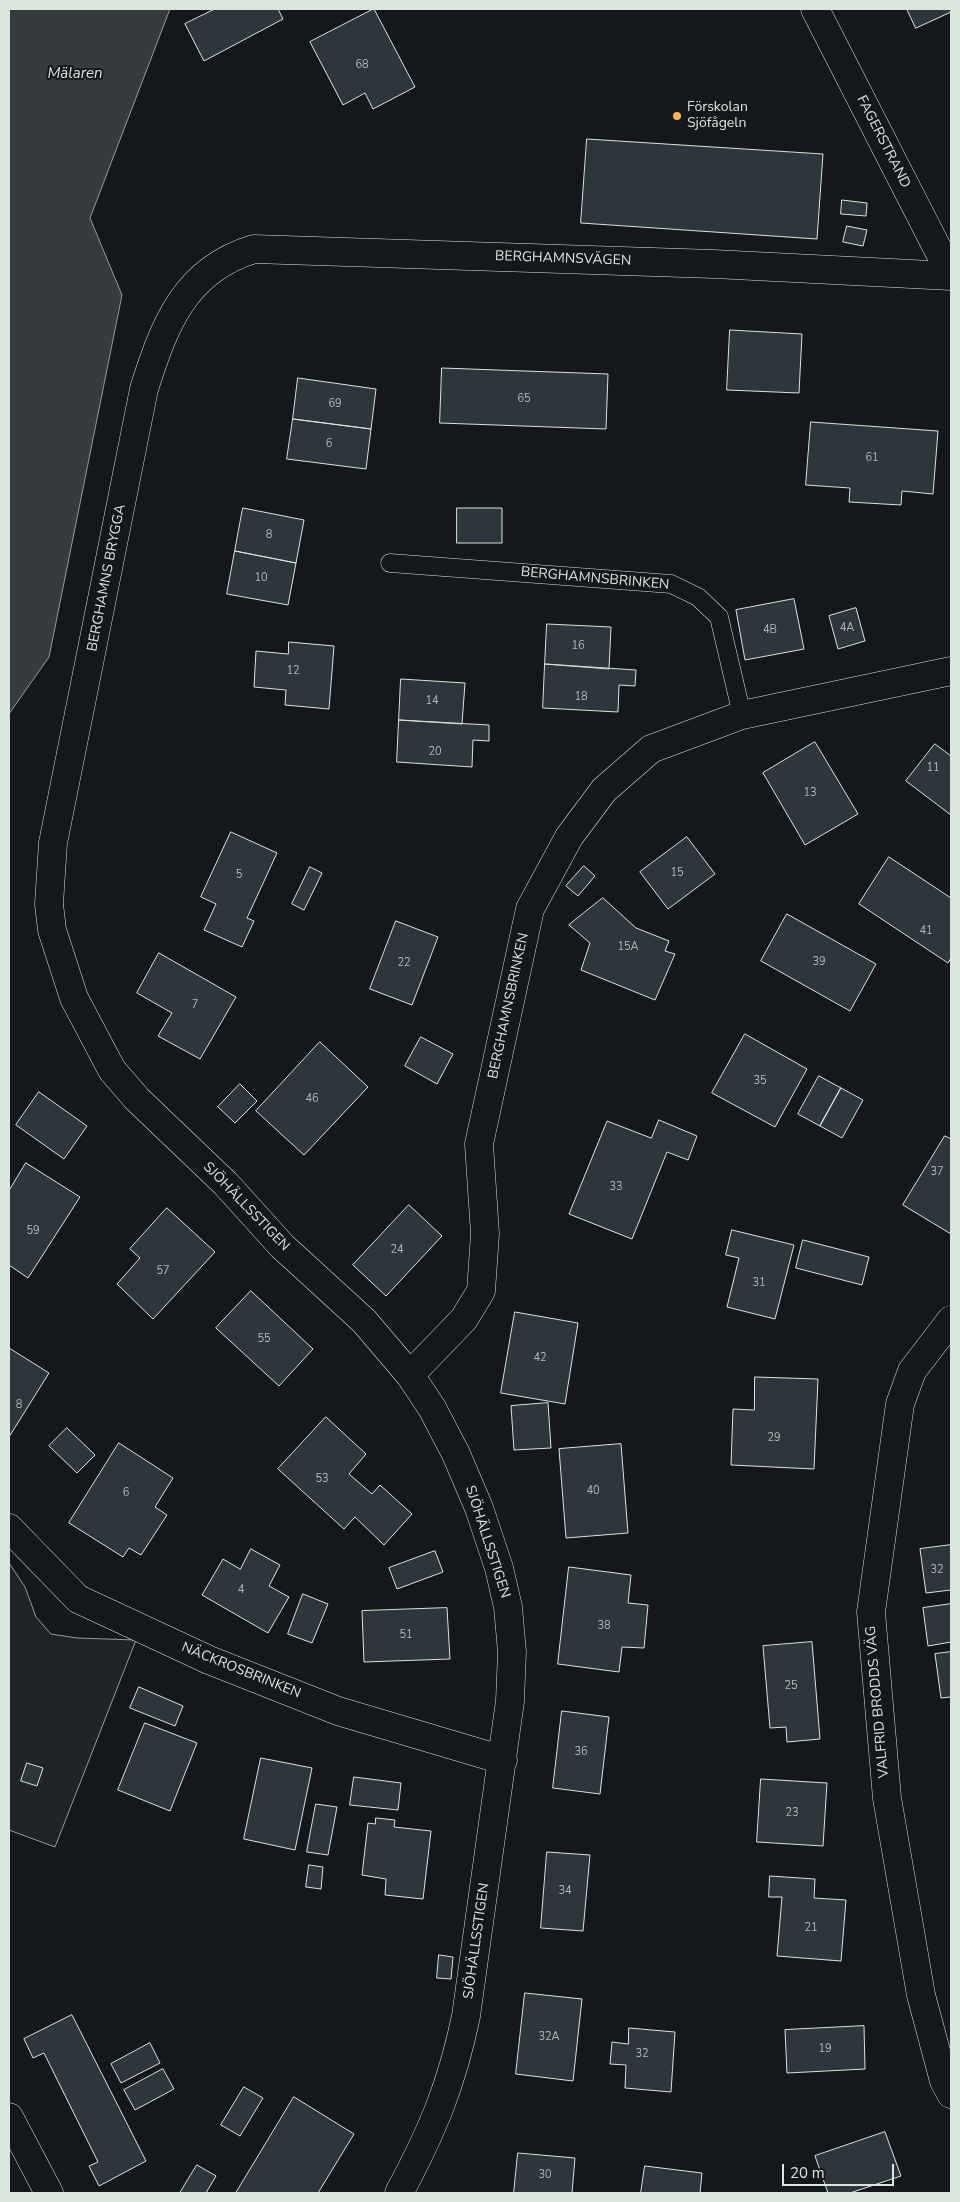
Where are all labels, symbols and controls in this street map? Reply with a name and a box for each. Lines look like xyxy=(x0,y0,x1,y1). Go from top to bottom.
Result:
house number: 68 xyxy=(355,58,369,72)
water label: Mälaren xyxy=(48,65,102,83)
street label: FAGERSTRAND xyxy=(852,93,914,191)
place label: Förskolan Sjöfågeln xyxy=(687,100,748,132)
marker: Förskolan Sjöfågeln xyxy=(671,110,683,122)
street label: BERGHAMNSVÄGEN xyxy=(495,248,631,270)
house number: 65 xyxy=(517,392,531,406)
house number: 69 xyxy=(328,397,342,411)
house number: 6 xyxy=(326,437,332,451)
house number: 61 xyxy=(865,451,879,465)
street label: BERGHAMNS BRYGGA xyxy=(84,503,130,653)
house number: 8 xyxy=(266,528,272,542)
street label: BERGHAMNSBRINKEN xyxy=(520,564,670,594)
house number: 10 xyxy=(254,571,268,585)
house number: 4A xyxy=(840,621,854,635)
house number: 4B xyxy=(763,623,777,637)
house number: 16 xyxy=(571,639,585,653)
house number: 12 xyxy=(286,664,300,678)
house number: 18 xyxy=(574,690,588,704)
house number: 14 xyxy=(425,694,439,708)
house number: 20 xyxy=(428,745,442,759)
house number: 11 xyxy=(926,761,940,775)
house number: 13 xyxy=(803,786,817,800)
house number: 15 xyxy=(670,866,684,880)
house number: 5 xyxy=(236,868,242,882)
house number: 41 xyxy=(919,924,933,938)
street label: BERGHAMNSBRINKEN xyxy=(485,931,533,1081)
house number: 15A xyxy=(617,940,639,954)
house number: 39 xyxy=(812,955,826,969)
house number: 22 xyxy=(397,956,411,970)
house number: 7 xyxy=(192,998,198,1012)
house number: 35 xyxy=(753,1074,767,1088)
house number: 46 xyxy=(305,1092,319,1106)
street label: SJÖHÄLLSSTIGEN xyxy=(199,1159,293,1255)
house number: 37 xyxy=(930,1165,944,1179)
house number: 33 xyxy=(609,1180,623,1194)
house number: 59 xyxy=(26,1224,40,1238)
house number: 24 xyxy=(390,1243,404,1257)
house number: 57 xyxy=(156,1264,170,1278)
house number: 31 xyxy=(752,1276,766,1290)
house number: 55 xyxy=(257,1332,271,1346)
house number: 42 xyxy=(533,1351,547,1365)
house number: 8 xyxy=(16,1398,22,1412)
house number: 29 xyxy=(767,1431,781,1445)
house number: 53 xyxy=(315,1472,329,1486)
street label: SJÖHÄLLSSTIGEN xyxy=(461,1484,513,1600)
house number: 40 xyxy=(586,1484,600,1498)
house number: 6 xyxy=(123,1486,129,1500)
house number: 32 xyxy=(930,1563,944,1577)
house number: 4 xyxy=(238,1583,244,1597)
house number: 38 xyxy=(597,1619,611,1633)
street label: VALFRID BRODDS VÄG xyxy=(863,1625,893,1779)
house number: 51 xyxy=(399,1628,413,1642)
street label: NÄCKROSBRINKEN xyxy=(179,1639,303,1703)
house number: 25 xyxy=(784,1679,798,1693)
house number: 36 xyxy=(574,1745,588,1759)
house number: 23 xyxy=(785,1806,799,1820)
street label: SJÖHÄLLSSTIGEN xyxy=(461,1882,493,2000)
house number: 34 xyxy=(558,1884,572,1898)
house number: 21 xyxy=(804,1921,818,1935)
house number: 32A xyxy=(538,2030,560,2044)
house number: 19 xyxy=(818,2042,832,2056)
house number: 32 xyxy=(635,2047,649,2061)
scale bar xyxy=(785,2154,898,2186)
text: 20 m xyxy=(790,2163,825,2183)
house number: 30 xyxy=(538,2168,552,2182)

